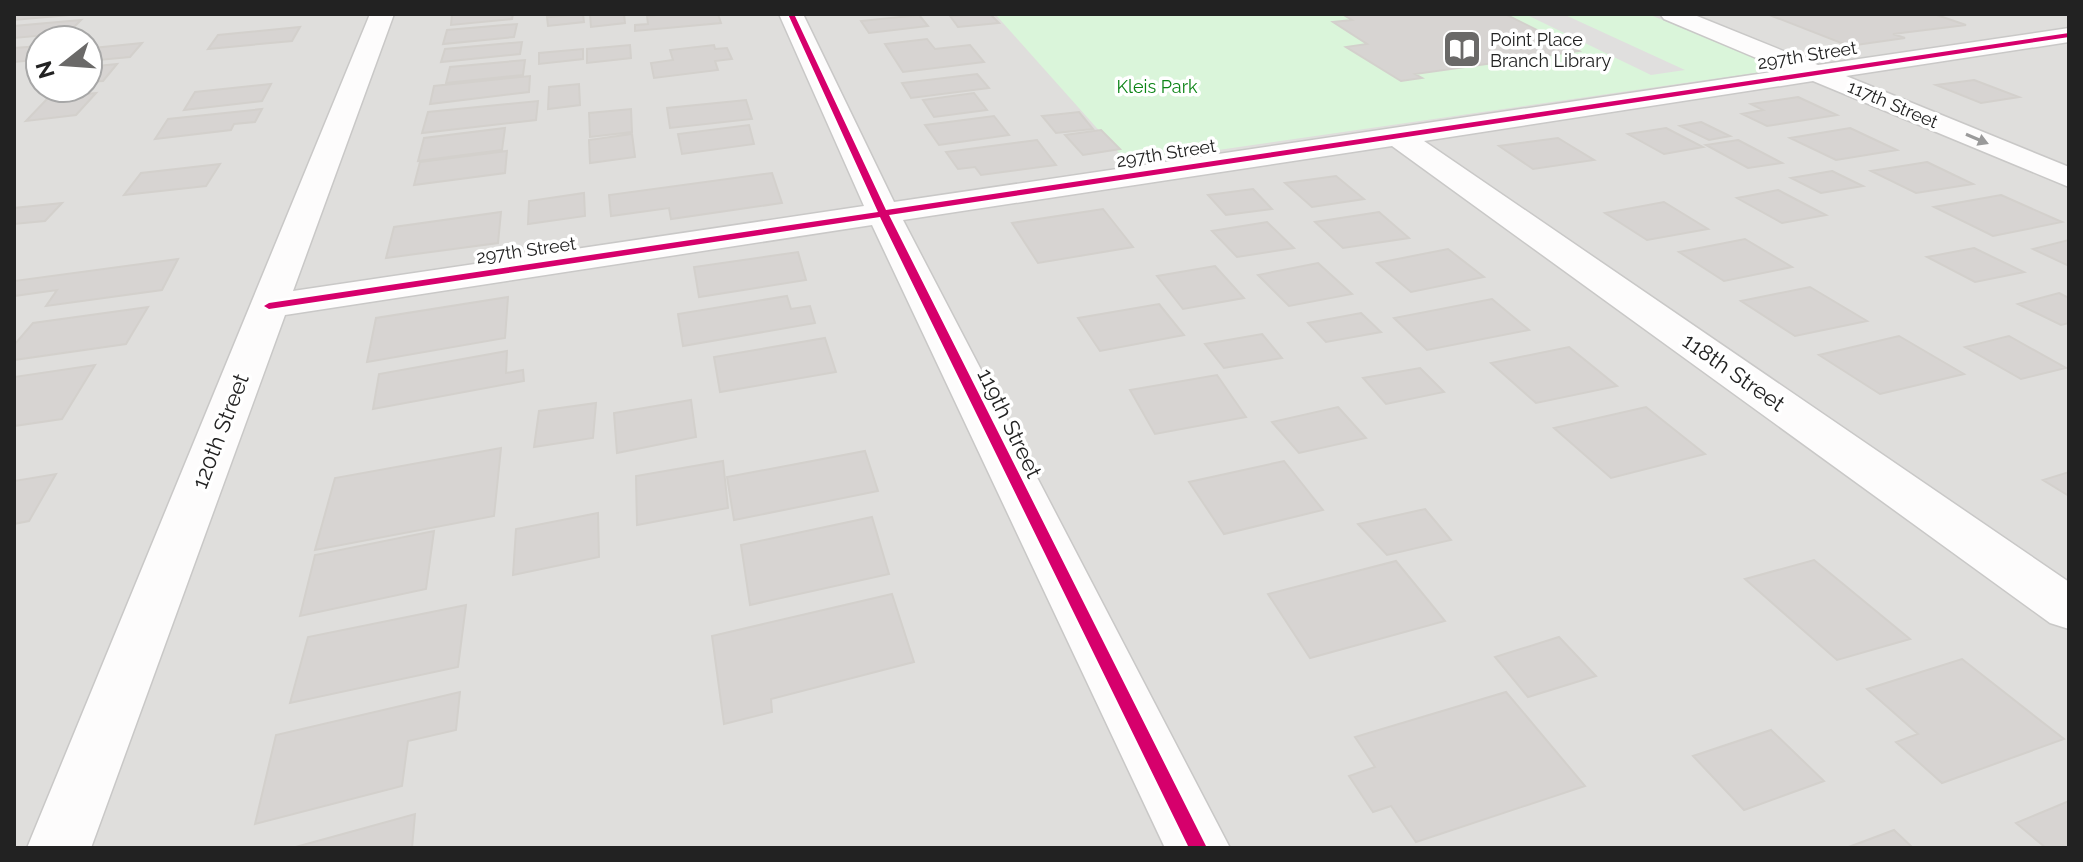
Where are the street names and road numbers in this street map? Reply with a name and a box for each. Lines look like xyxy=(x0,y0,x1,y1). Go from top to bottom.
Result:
street label: 297th Street xyxy=(1756,37,1858,73)
street label: 117th Street xyxy=(1845,76,1941,132)
street label: 297th Street xyxy=(1115,135,1217,171)
street label: 297th Street xyxy=(475,233,577,267)
street label: 118th Street xyxy=(1678,327,1791,417)
street label: 119th Street xyxy=(972,364,1048,483)
street label: 120th Street xyxy=(186,369,254,492)

